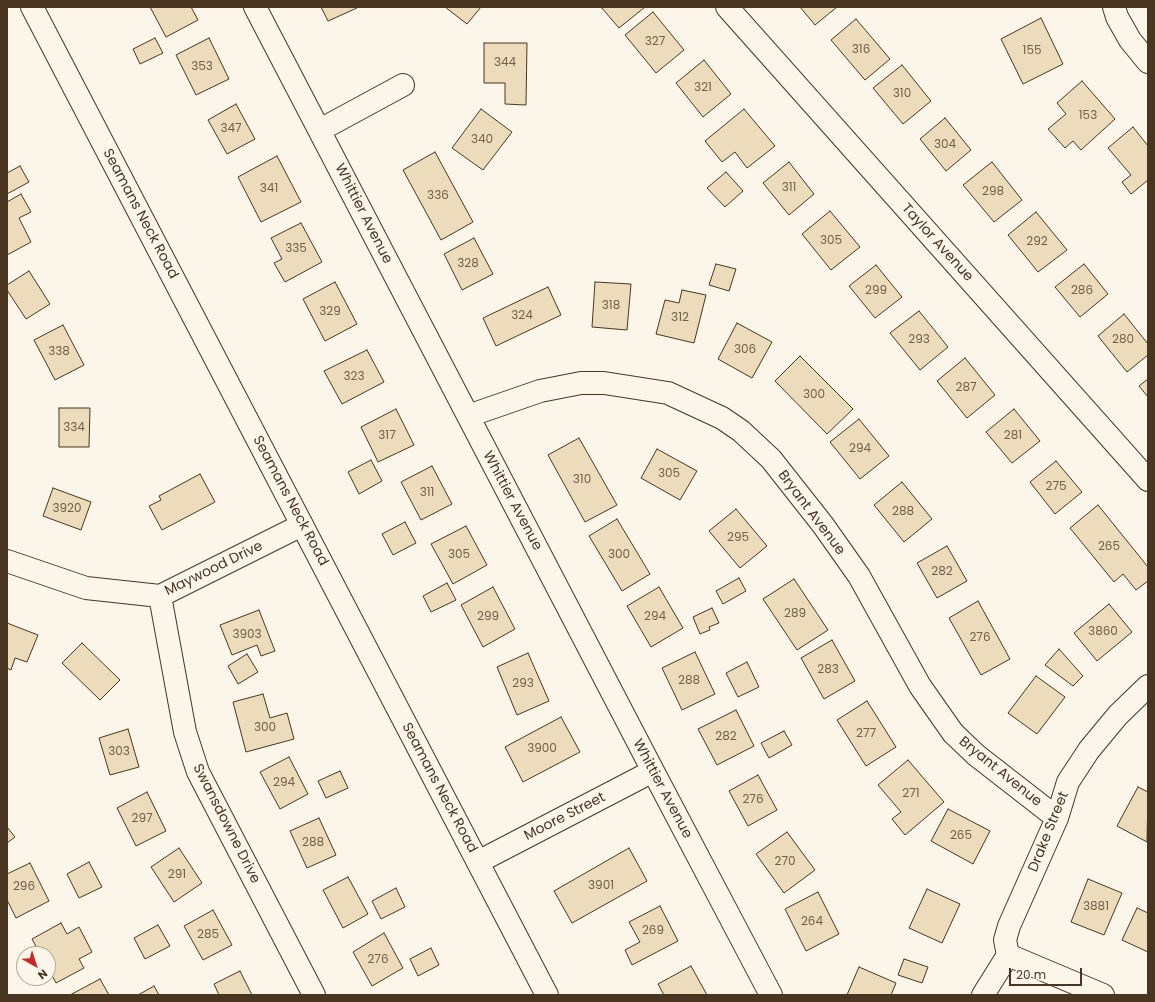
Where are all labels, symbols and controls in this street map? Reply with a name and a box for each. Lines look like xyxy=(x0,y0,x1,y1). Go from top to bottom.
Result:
house number: 327 xyxy=(645,35,665,49)
house number: 316 xyxy=(852,43,870,57)
house number: 155 xyxy=(1023,44,1041,58)
house number: 344 xyxy=(494,56,516,70)
house number: 353 xyxy=(191,60,213,74)
house number: 321 xyxy=(694,81,712,95)
house number: 310 xyxy=(893,87,911,101)
house number: 153 xyxy=(1079,109,1097,123)
house number: 347 xyxy=(220,122,242,136)
house number: 340 xyxy=(471,133,493,147)
house number: 304 xyxy=(934,138,956,152)
street label: Seamans Neck Road xyxy=(99,146,181,282)
street label: Whittier Avenue xyxy=(331,161,395,267)
house number: 311 xyxy=(782,181,796,195)
house number: 341 xyxy=(260,182,278,196)
house number: 298 xyxy=(982,185,1004,199)
house number: 336 xyxy=(427,189,449,203)
street label: Taylor Avenue xyxy=(898,201,976,285)
house number: 305 xyxy=(820,234,842,248)
house number: 292 xyxy=(1026,235,1048,249)
house number: 335 xyxy=(285,242,307,256)
house number: 328 xyxy=(457,257,479,271)
house number: 299 xyxy=(865,284,887,298)
house number: 286 xyxy=(1071,284,1093,298)
house number: 318 xyxy=(602,299,620,313)
house number: 329 xyxy=(319,305,341,319)
house number: 324 xyxy=(511,309,533,323)
house number: 312 xyxy=(671,311,689,325)
house number: 293 xyxy=(908,333,930,347)
house number: 280 xyxy=(1112,333,1134,347)
house number: 306 xyxy=(734,343,756,357)
house number: 338 xyxy=(48,345,70,359)
house number: 323 xyxy=(343,370,365,384)
house number: 287 xyxy=(955,381,977,395)
house number: 300 xyxy=(803,388,825,402)
house number: 334 xyxy=(63,421,85,435)
house number: 317 xyxy=(378,429,396,443)
house number: 281 xyxy=(1004,429,1022,443)
street label: Seamans Neck Road xyxy=(249,433,331,569)
house number: 294 xyxy=(849,442,871,456)
street label: Whittier Avenue xyxy=(479,449,545,553)
house number: 305 xyxy=(658,467,680,481)
street label: Bryant Avenue xyxy=(774,467,848,559)
house number: 310 xyxy=(573,473,591,487)
house number: 275 xyxy=(1046,480,1066,494)
house number: 311 xyxy=(420,486,434,500)
house number: 3920 xyxy=(52,502,82,516)
house number: 288 xyxy=(892,505,914,519)
house number: 295 xyxy=(727,531,749,545)
street label: Maywood Drive xyxy=(162,538,266,600)
house number: 265 xyxy=(1098,540,1120,554)
house number: 305 xyxy=(448,548,470,562)
house number: 300 xyxy=(608,548,630,562)
house number: 282 xyxy=(931,565,953,579)
house number: 289 xyxy=(784,607,806,621)
house number: 299 xyxy=(477,610,499,624)
house number: 294 xyxy=(644,610,666,624)
house number: 3860 xyxy=(1088,625,1118,639)
house number: 3903 xyxy=(232,628,262,642)
house number: 276 xyxy=(969,631,991,645)
house number: 283 xyxy=(817,663,839,677)
house number: 288 xyxy=(678,674,700,688)
house number: 293 xyxy=(512,677,534,691)
street label: Seamans Neck Road xyxy=(398,720,480,856)
house number: 300 xyxy=(254,721,276,735)
house number: 277 xyxy=(856,727,876,741)
house number: 282 xyxy=(715,730,737,744)
street label: Bryant Avenue xyxy=(955,734,1045,810)
street label: Whittier Avenue xyxy=(629,737,695,841)
house number: 3900 xyxy=(527,742,557,756)
house number: 303 xyxy=(108,745,130,759)
street label: Swansdowne Drive xyxy=(189,761,263,887)
house number: 294 xyxy=(273,776,295,790)
house number: 271 xyxy=(902,787,920,801)
street label: Moore Street xyxy=(522,789,608,845)
street label: Drake Street xyxy=(1025,789,1073,875)
house number: 276 xyxy=(742,793,764,807)
house number: 297 xyxy=(131,812,153,826)
house number: 265 xyxy=(950,829,972,843)
house number: 288 xyxy=(302,836,324,850)
house number: 270 xyxy=(775,855,795,869)
house number: 291 xyxy=(168,868,186,882)
house number: 3901 xyxy=(588,879,614,893)
house number: 296 xyxy=(13,880,35,894)
house number: 3881 xyxy=(1083,900,1109,914)
house number: 264 xyxy=(801,915,823,929)
house number: 269 xyxy=(642,924,664,938)
house number: 285 xyxy=(197,928,219,942)
north arrow xyxy=(16,946,56,986)
house number: 276 xyxy=(367,953,389,967)
scale bar xyxy=(1011,960,1084,986)
text: N xyxy=(35,966,51,983)
text: 20 m xyxy=(1016,966,1046,983)

